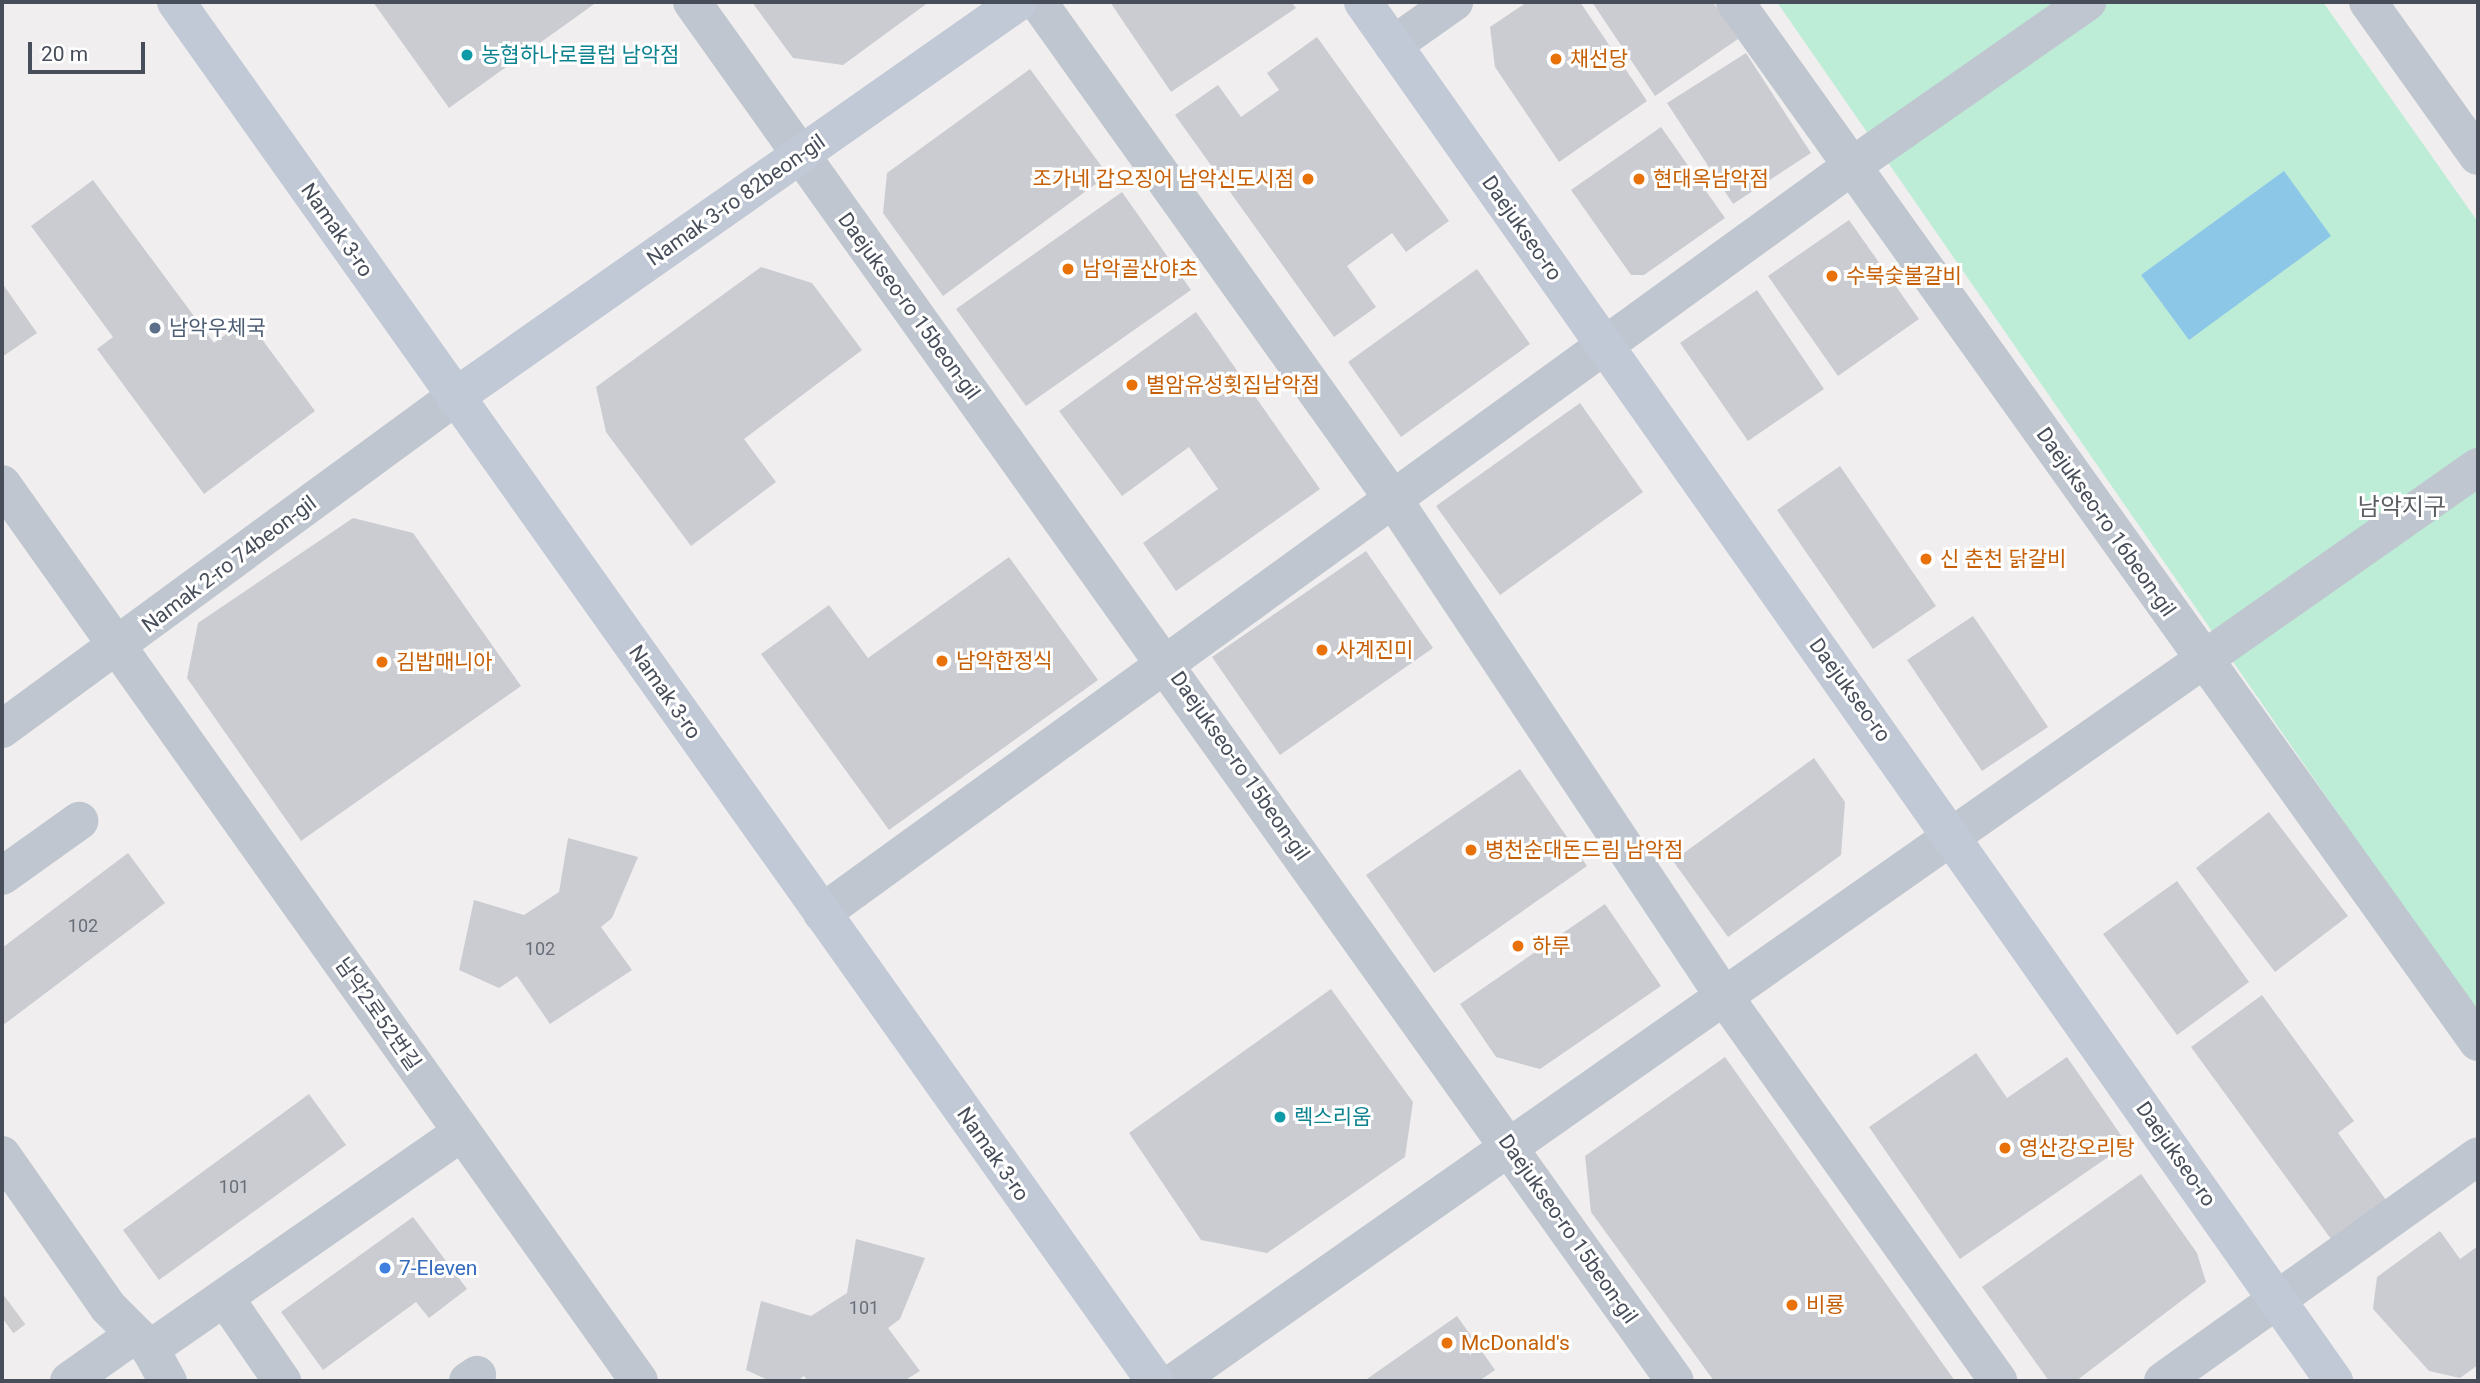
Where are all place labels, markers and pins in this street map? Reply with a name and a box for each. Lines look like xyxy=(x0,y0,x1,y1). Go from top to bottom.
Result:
place label: 농협하나로클럽 남악점 xyxy=(481,42,679,68)
place label: 채선당 xyxy=(1570,46,1628,72)
marker: 농협하나로클럽 남악점 xyxy=(459,47,475,63)
marker: 채선당 xyxy=(1548,51,1564,67)
place label: 조가네 갑오징어 남악신도시점 xyxy=(1032,166,1294,192)
place label: 현대옥남악점 xyxy=(1653,166,1769,192)
marker: 조가네 갑오징어 남악신도시점 xyxy=(1300,171,1316,187)
marker: 현대옥남악점 xyxy=(1631,171,1647,187)
place label: 남악골산야초 xyxy=(1082,256,1198,282)
marker: 남악골산야초 xyxy=(1060,261,1076,277)
place label: 수북숯불갈비 xyxy=(1846,263,1962,289)
marker: 수북숯불갈비 xyxy=(1824,268,1840,284)
place label: 남악우체국 xyxy=(169,315,266,341)
marker: 남악우체국 xyxy=(147,320,163,336)
place label: 별암유성횟집남악점 xyxy=(1146,372,1320,398)
marker: 별암유성횟집남악점 xyxy=(1124,377,1140,393)
place label: 신 춘천 닭갈비 xyxy=(1940,546,2066,572)
marker: 신 춘천 닭갈비 xyxy=(1918,551,1934,567)
place label: 사계진미 xyxy=(1336,637,1413,663)
marker: 사계진미 xyxy=(1314,642,1330,658)
place label: 남악한정식 xyxy=(956,648,1053,674)
place label: 김밥매니아 xyxy=(396,649,493,675)
marker: 남악한정식 xyxy=(934,653,950,669)
marker: 김밥매니아 xyxy=(374,654,390,670)
place label: 병천순대돈드림 남악점 xyxy=(1485,837,1683,863)
marker: 병천순대돈드림 남악점 xyxy=(1463,842,1479,858)
place label: 하루 xyxy=(1532,933,1571,959)
marker: 하루 xyxy=(1510,938,1526,954)
place label: 렉스리움 xyxy=(1294,1104,1371,1130)
marker: 렉스리움 xyxy=(1272,1109,1288,1125)
place label: 영산강오리탕 xyxy=(2019,1135,2135,1161)
marker: 영산강오리탕 xyxy=(1997,1140,2013,1156)
place label: 7-Eleven xyxy=(399,1255,477,1281)
marker: 7-Eleven xyxy=(377,1260,393,1276)
place label: 비룡 xyxy=(1806,1292,1845,1318)
marker: 비룡 xyxy=(1784,1297,1800,1313)
place label: McDonald's xyxy=(1461,1330,1570,1356)
marker: McDonald's xyxy=(1439,1335,1455,1351)

